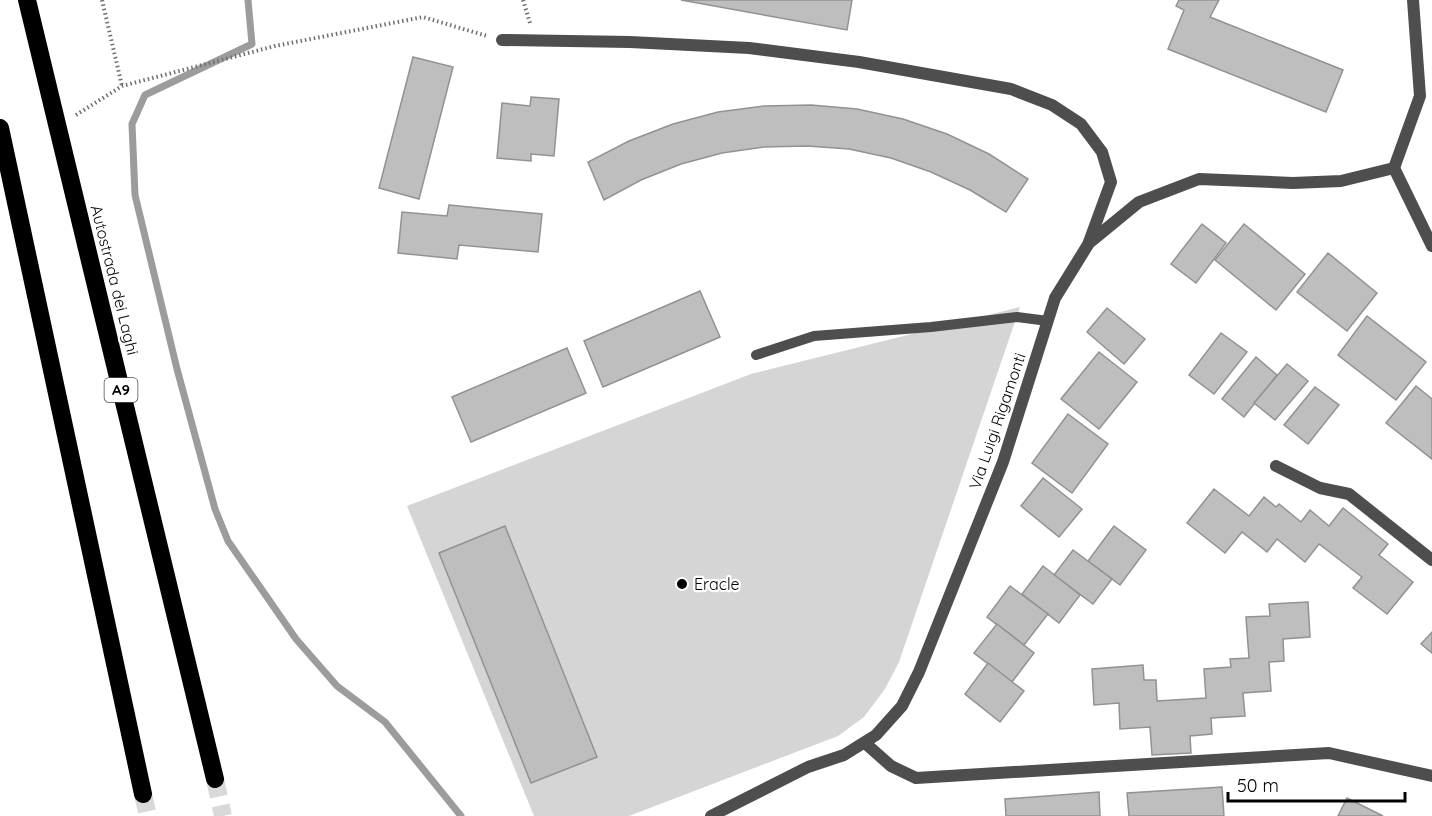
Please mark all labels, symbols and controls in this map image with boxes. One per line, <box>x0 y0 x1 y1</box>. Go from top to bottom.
street label: Autostrada dei Laghi <box>87 203 143 357</box>
street label: Via Luigi Rigamonti <box>964 350 1030 492</box>
road number: A9 <box>104 378 138 402</box>
place label: Eracle <box>694 574 740 594</box>
marker: Eracle <box>675 577 689 591</box>
scale bar <box>1228 765 1405 803</box>
text: 50 m <box>1237 774 1279 797</box>

